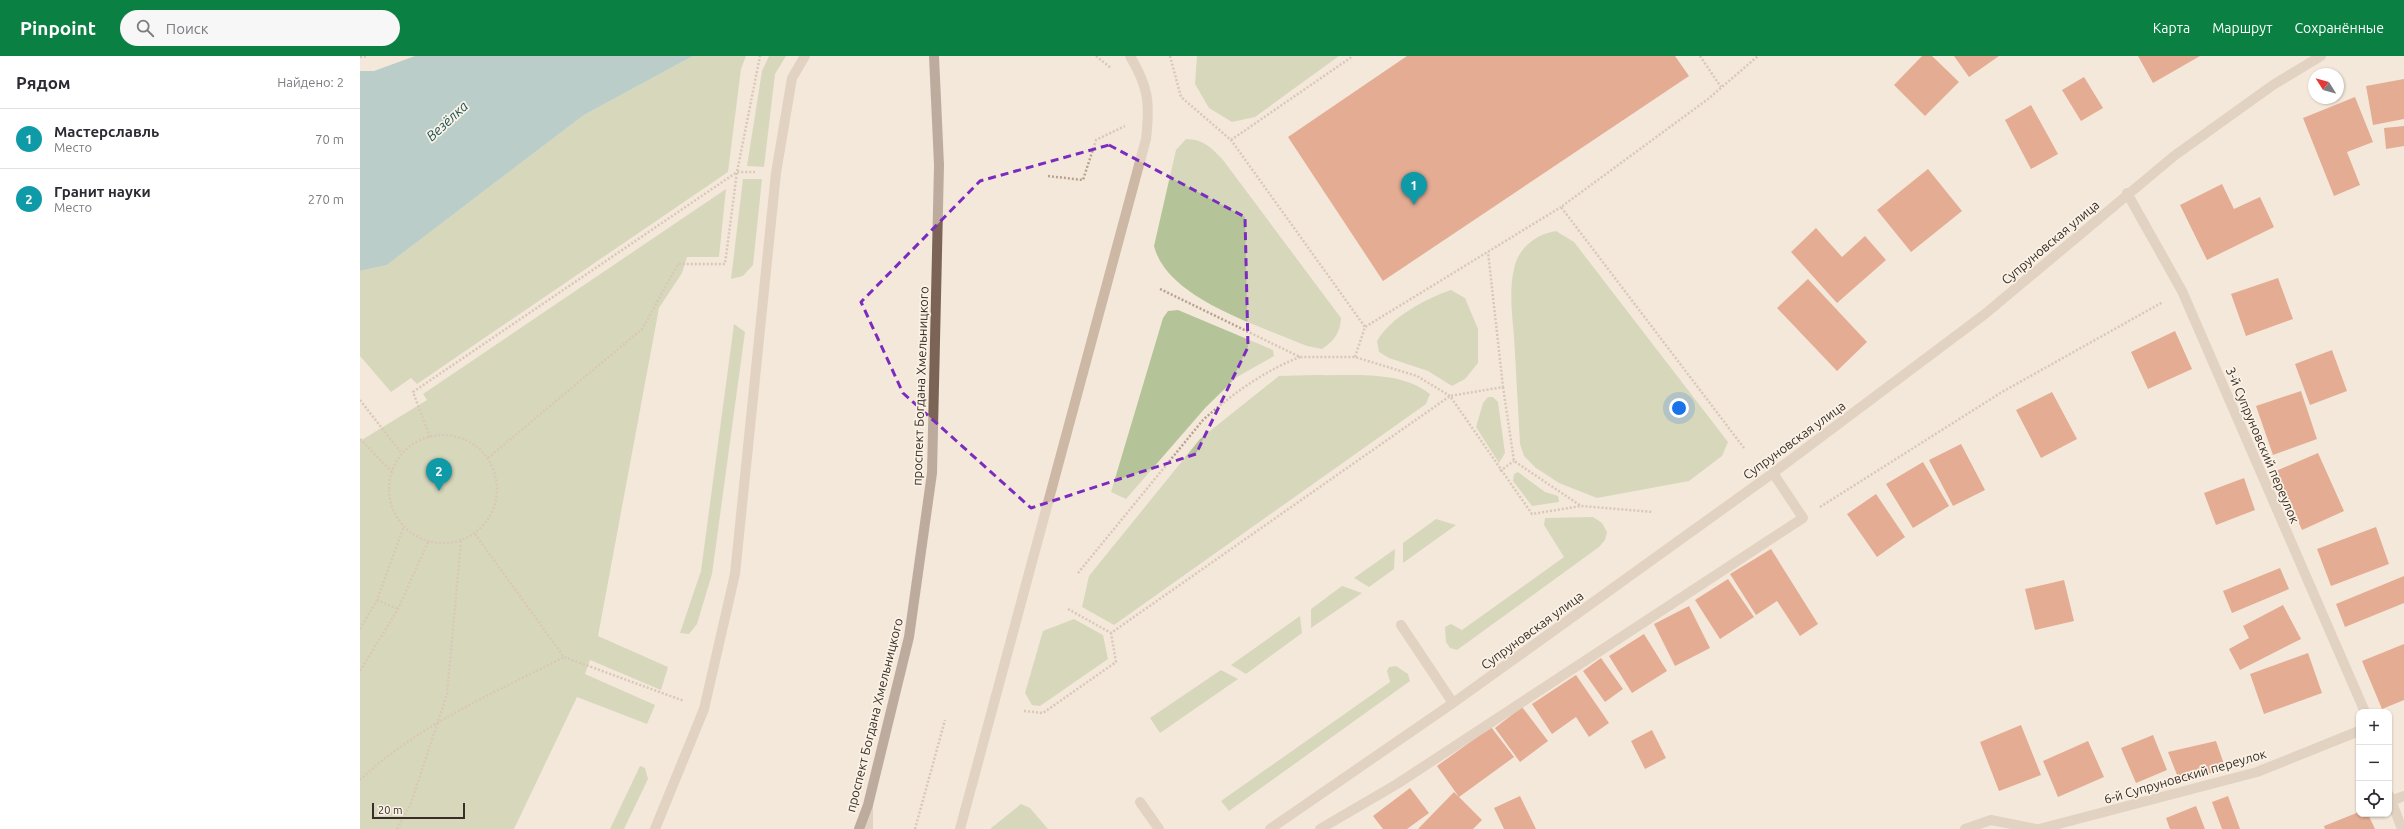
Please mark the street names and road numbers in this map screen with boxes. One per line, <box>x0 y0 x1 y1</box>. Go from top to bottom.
street label: Супруновская улица <box>1998 197 2102 287</box>
street label: проспект Богдана Хмельницкого <box>910 286 930 486</box>
street label: 3-й Супруновский переулок <box>2224 365 2302 525</box>
street label: Супруновская улица <box>1740 398 1848 482</box>
street label: Супруновская улица <box>1478 588 1586 672</box>
street label: проспект Богдана Хмельницкого <box>843 617 905 813</box>
street label: 6-й Супруновский переулок <box>2102 746 2268 806</box>

